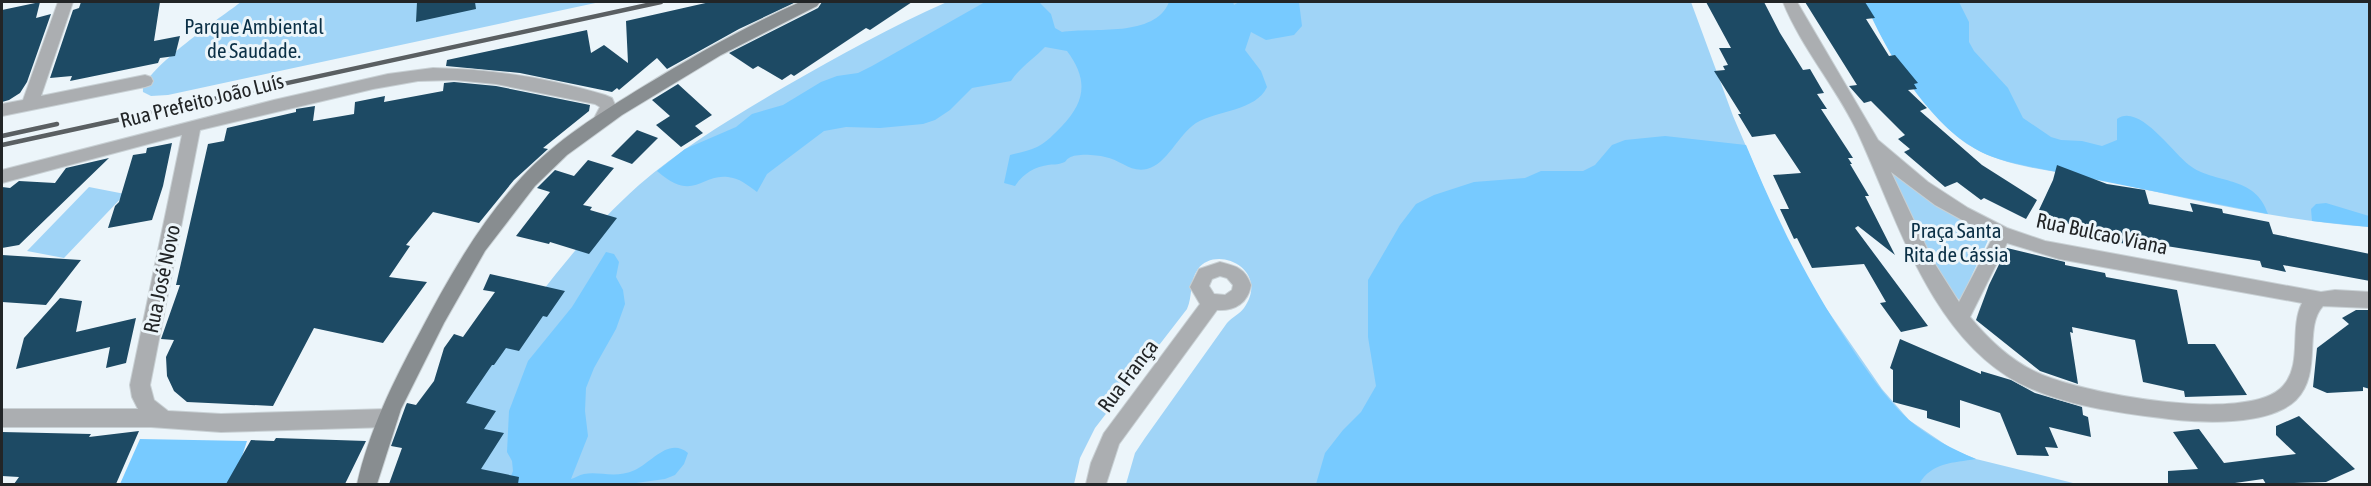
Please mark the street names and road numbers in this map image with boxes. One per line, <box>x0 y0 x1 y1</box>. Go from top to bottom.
street label: Rua Prefeito João Luís <box>118 68 286 132</box>
street label: Rua Bulcao Viana <box>2034 207 2170 259</box>
street label: Rua José Novo <box>138 222 184 335</box>
street label: Rua França <box>1092 334 1162 416</box>

